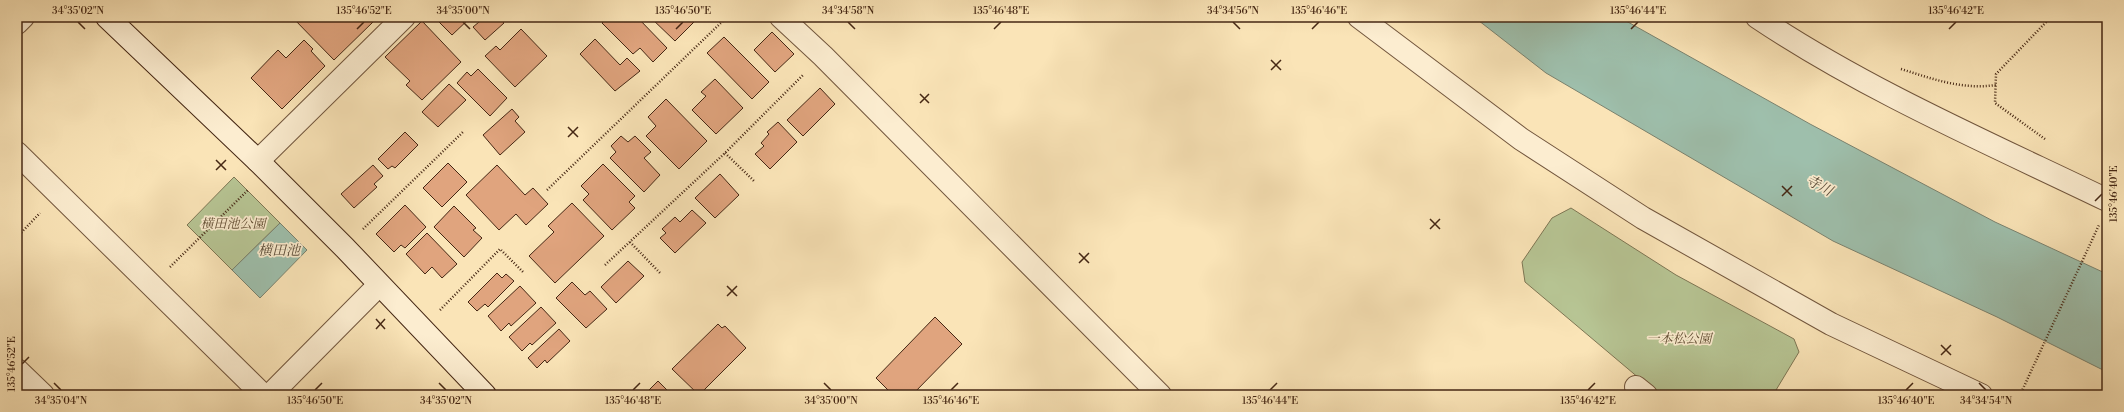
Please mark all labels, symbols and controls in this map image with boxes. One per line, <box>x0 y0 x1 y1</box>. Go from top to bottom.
text: 34°35'02"N <box>52 5 105 17</box>
text: 135°46'52"E <box>336 5 392 17</box>
text: 34°35'00"N <box>436 5 490 17</box>
text: 135°46'50"E <box>655 5 711 17</box>
text: 34°34'58"N <box>822 5 875 17</box>
text: 135°46'48"E <box>973 5 1029 17</box>
text: 34°34'56"N <box>1207 5 1260 17</box>
text: 135°46'46"E <box>1291 5 1347 17</box>
text: 135°46'44"E <box>1610 5 1666 17</box>
text: 135°46'42"E <box>1928 5 1984 17</box>
text: 135°46'40"E <box>2108 166 2120 222</box>
water label: 寺川 <box>1802 171 1837 201</box>
park label: 横田池公園 <box>200 216 267 232</box>
water label: 横田池 <box>258 242 302 260</box>
park label: 一本松公園 <box>1646 331 1713 347</box>
text: 135°46'52"E <box>6 336 18 392</box>
text: 34°35'04"N <box>35 395 88 407</box>
text: 135°46'50"E <box>287 395 343 407</box>
text: 34°35'02"N <box>420 395 473 407</box>
text: 135°46'48"E <box>605 395 661 407</box>
text: 34°35'00"N <box>804 395 858 407</box>
text: 135°46'46"E <box>923 395 979 407</box>
text: 135°46'44"E <box>1242 395 1298 407</box>
text: 135°46'42"E <box>1560 395 1616 407</box>
text: 135°46'40"E <box>1878 395 1934 407</box>
text: 34°34'54"N <box>1960 395 2013 407</box>

